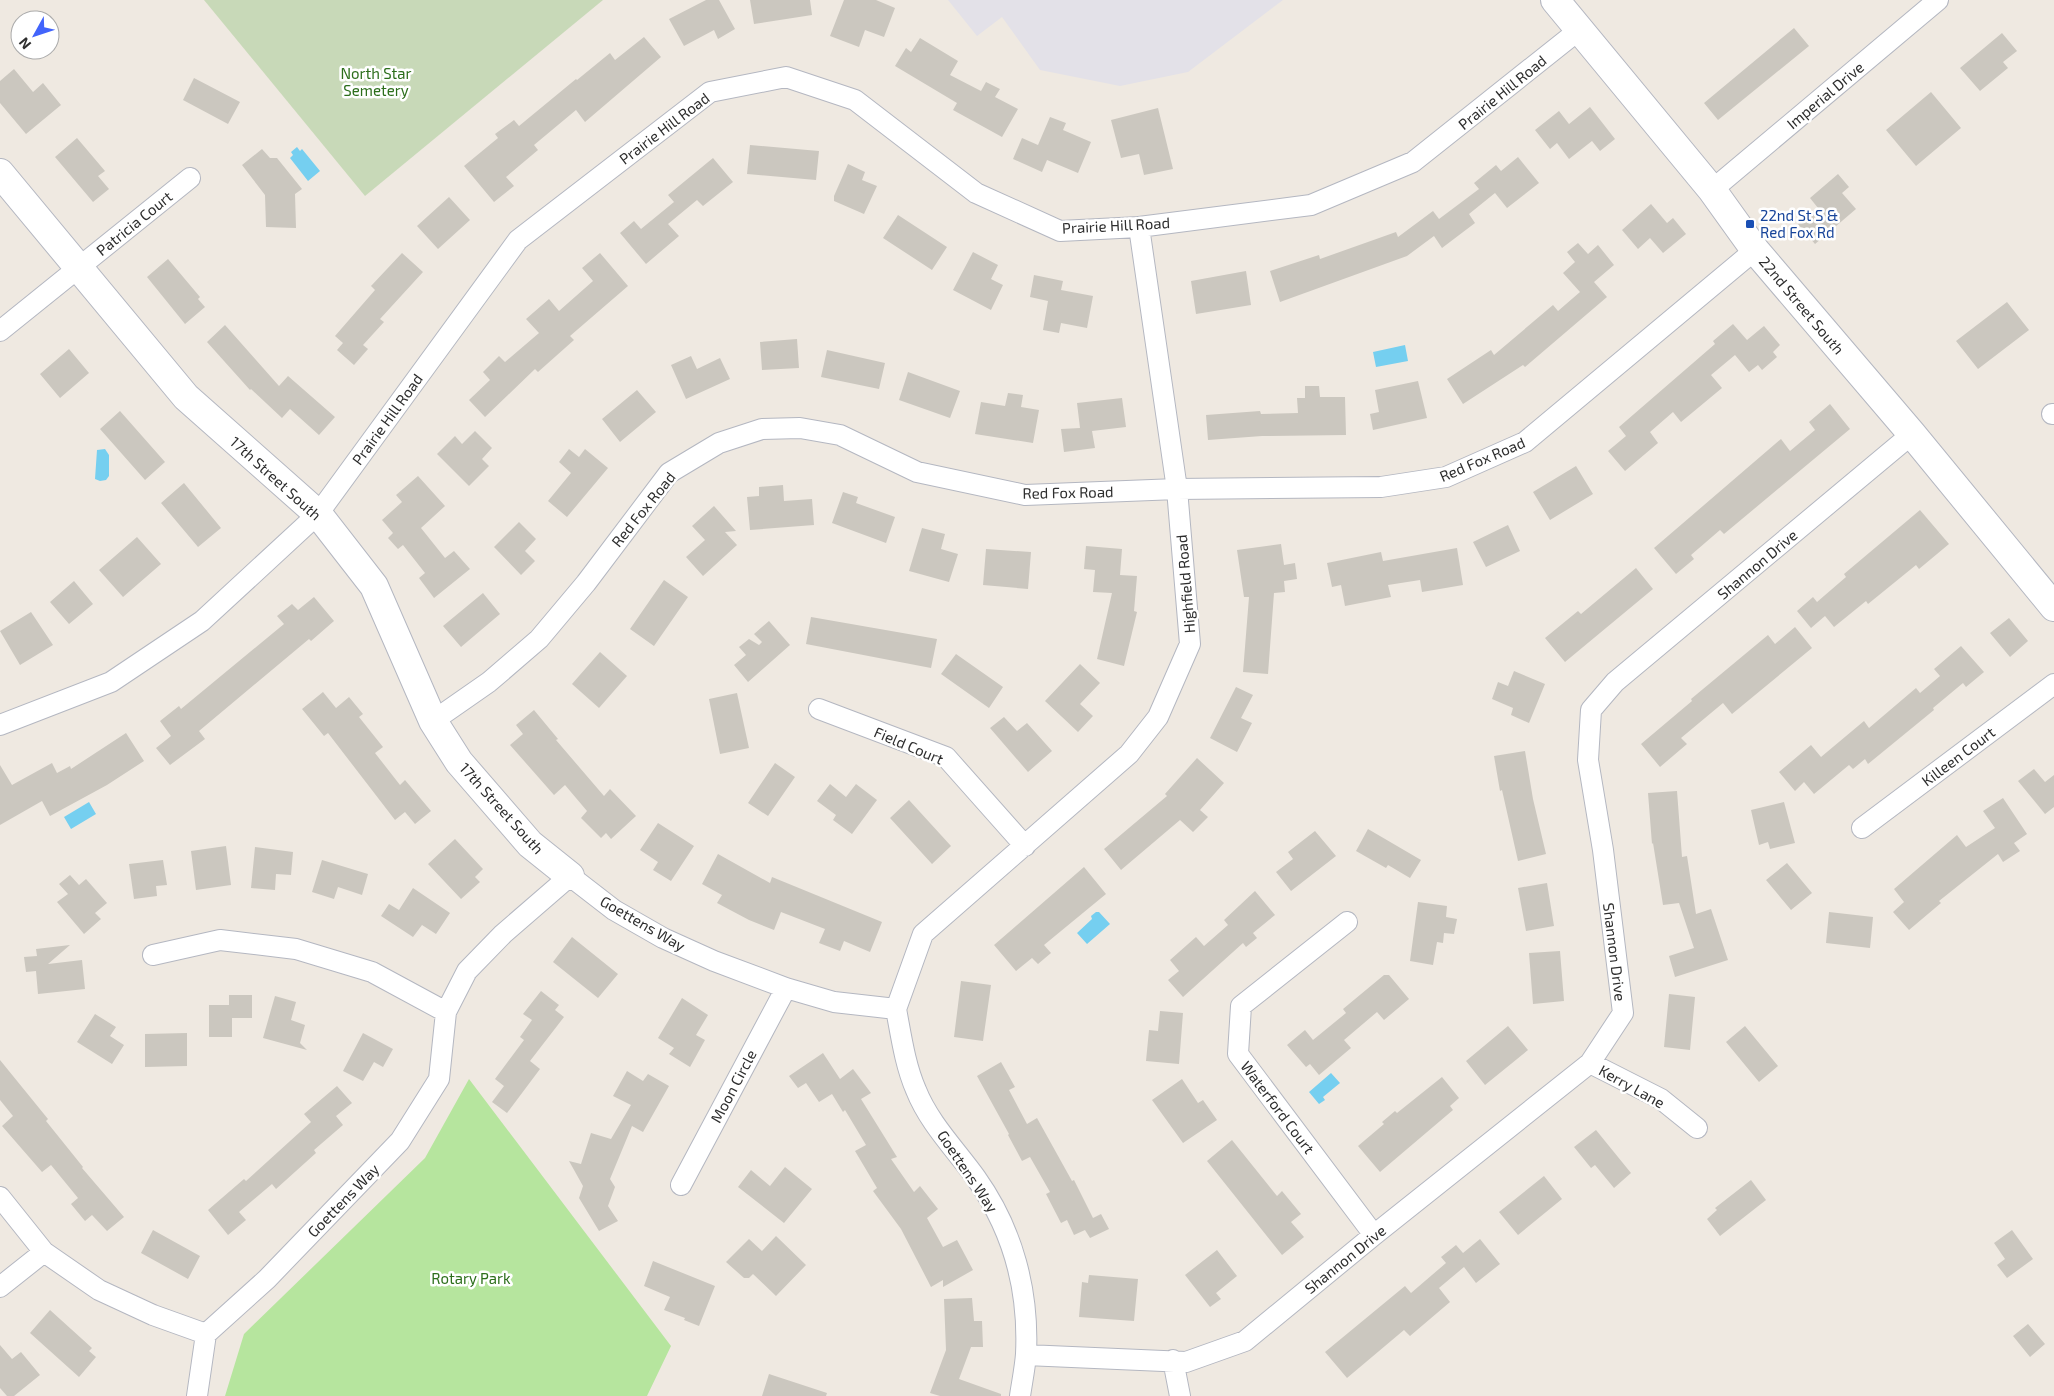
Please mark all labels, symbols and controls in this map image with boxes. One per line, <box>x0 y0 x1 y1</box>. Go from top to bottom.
north arrow <box>10 10 60 60</box>
text: N <box>15 34 34 53</box>
street label: Prairie Hill Road <box>1454 51 1550 133</box>
street label: Imperial Drive <box>1783 58 1867 132</box>
park label: North Star Semetery <box>340 64 412 99</box>
street label: Prairie Hill Road <box>615 88 713 168</box>
street label: Patricia Court <box>92 187 176 259</box>
place label: 22nd St S & Red Fox Rd <box>1760 206 1838 241</box>
street label: Prairie Hill Road <box>1062 213 1170 237</box>
marker: 22nd St S & Red Fox Rd <box>1744 218 1756 230</box>
street label: 22nd Street South <box>1756 252 1848 358</box>
street label: Prairie Hill Road <box>348 370 426 468</box>
street label: 17th Street South <box>227 432 325 524</box>
street label: Red Fox Road <box>1437 433 1527 485</box>
street label: Red Fox Road <box>607 468 679 550</box>
street label: Red Fox Road <box>1022 482 1114 502</box>
street label: Shannon Drive <box>1713 525 1801 603</box>
street label: Highfield Road <box>1172 534 1198 634</box>
street label: Field Court <box>872 722 947 768</box>
street label: Killeen Court <box>1918 722 1998 789</box>
street label: 17th Street South <box>456 759 548 857</box>
street label: Goettens Way <box>597 891 689 955</box>
street label: Shannon Drive <box>1600 902 1630 1002</box>
street label: Moon Circle <box>706 1046 760 1126</box>
street label: Waterford Court <box>1237 1057 1319 1157</box>
street label: Kerry Lane <box>1596 1061 1668 1111</box>
street label: Goettens Way <box>934 1127 1002 1216</box>
street label: Goettens Way <box>303 1159 383 1240</box>
street label: Shannon Drive <box>1301 1221 1389 1297</box>
park label: Rotary Park <box>431 1269 511 1287</box>

